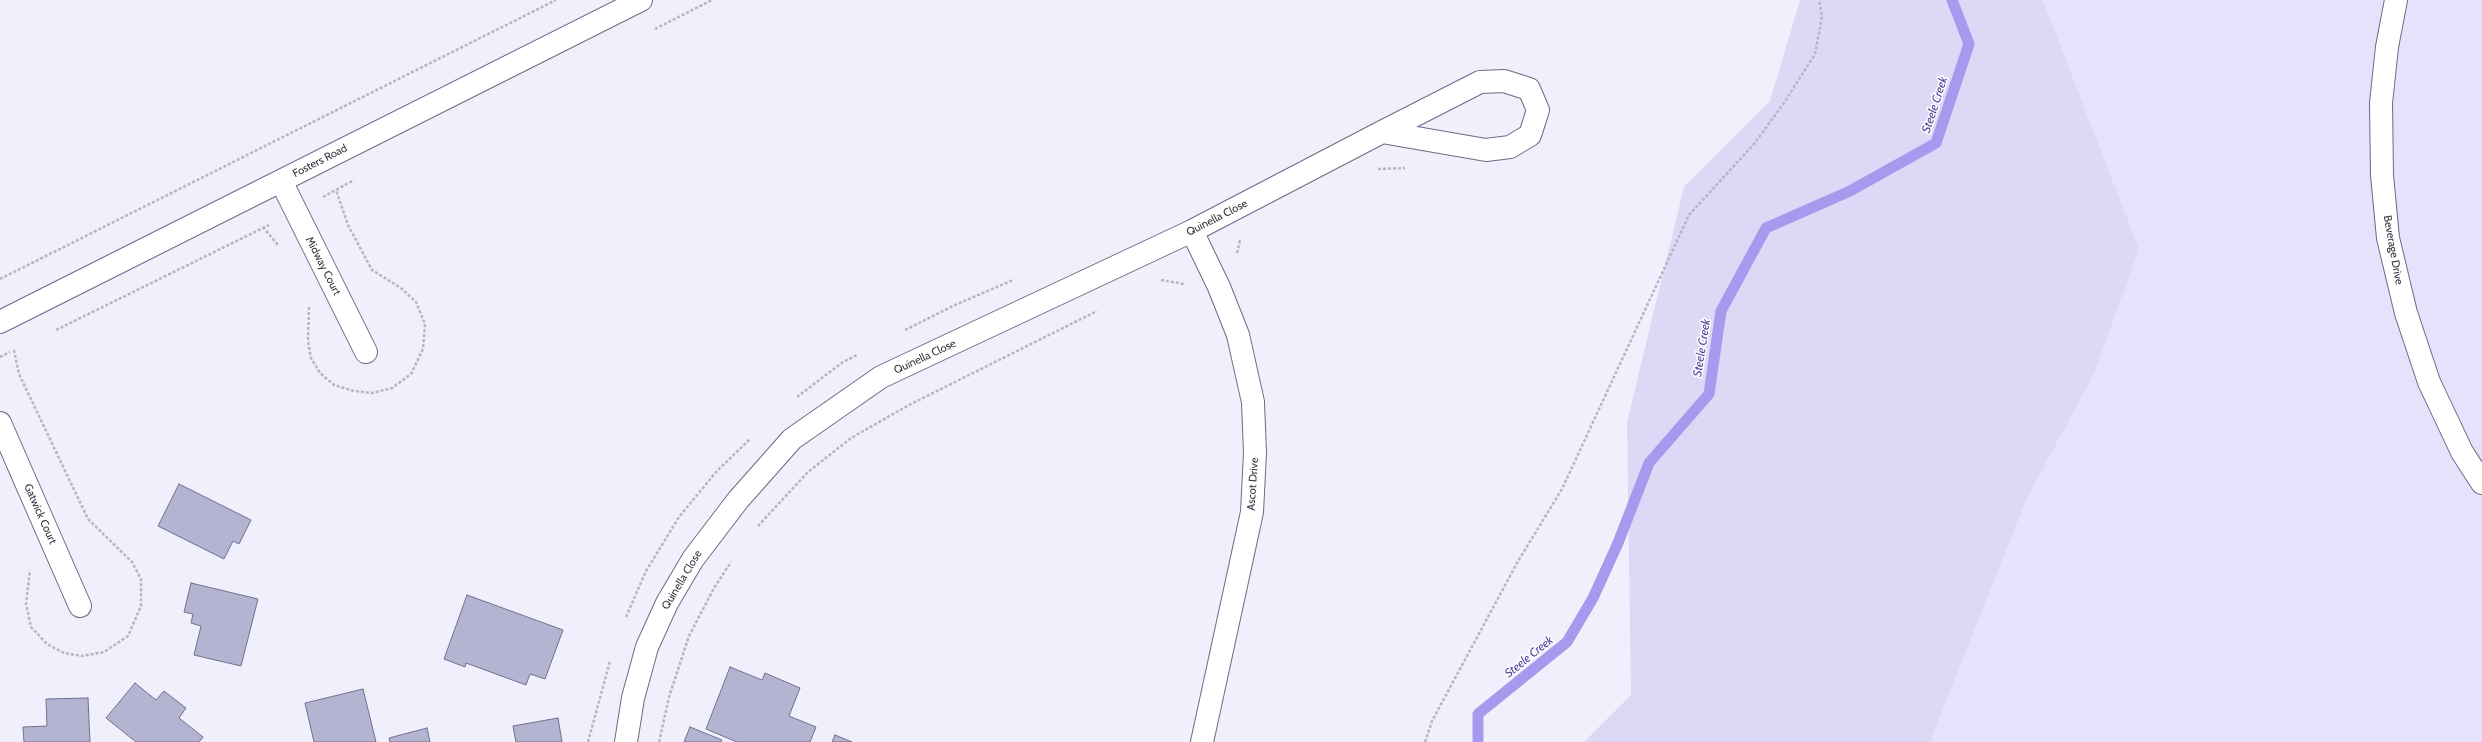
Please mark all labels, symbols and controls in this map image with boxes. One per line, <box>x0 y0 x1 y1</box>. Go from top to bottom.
water label: Steele Creek <box>1919 75 1951 135</box>
street label: Fosters Road <box>290 142 350 180</box>
street label: Quinella Close <box>1184 197 1250 239</box>
street label: Beverage Drive <box>2380 214 2406 286</box>
street label: Midway Court <box>303 235 343 297</box>
water label: Steele Creek <box>1690 318 1714 378</box>
street label: Quinella Close <box>892 337 958 377</box>
street label: Ascot Drive <box>1245 457 1261 511</box>
street label: Gatwick Court <box>21 482 59 546</box>
street label: Quinella Close <box>659 548 705 612</box>
water label: Steele Creek <box>1502 633 1556 681</box>

